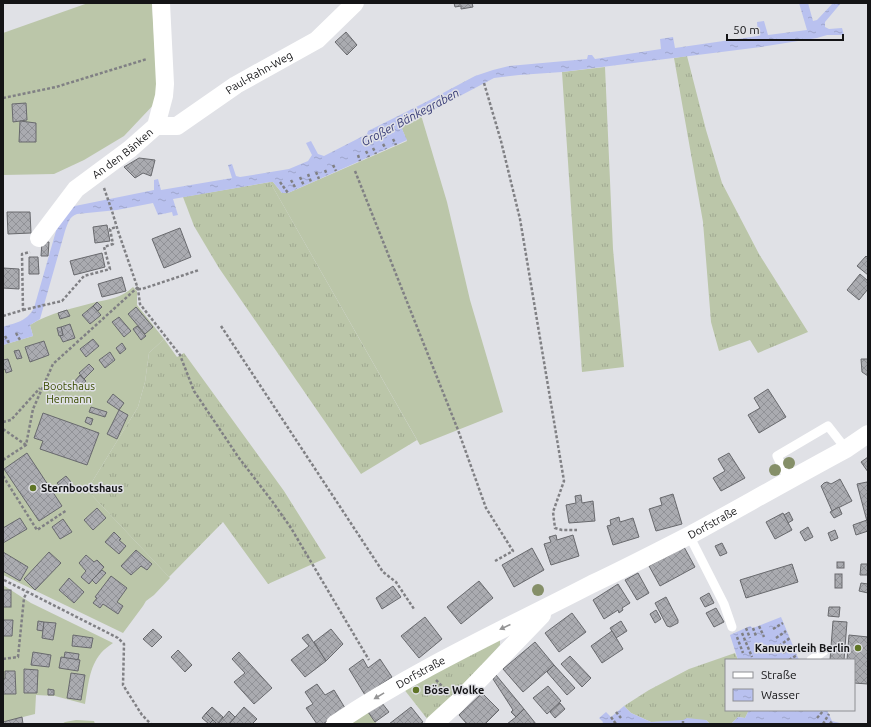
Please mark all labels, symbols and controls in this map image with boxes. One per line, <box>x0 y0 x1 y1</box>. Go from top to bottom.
scale bar <box>727 16 843 42</box>
text: 50 m <box>733 23 760 36</box>
street label: Paul-Rahn-Weg <box>223 49 295 96</box>
water label: Großer Bänkegraben <box>359 86 461 148</box>
street label: An den Bänken <box>90 126 155 181</box>
park label: Bootshaus Hermann <box>43 380 95 405</box>
place label: Sternbootshaus <box>41 482 123 494</box>
marker: Sternbootshaus <box>28 483 38 493</box>
street label: Dorfstraße <box>686 504 739 541</box>
one-way arrow <box>499 624 511 630</box>
place label: Kanuverleih Berlin <box>755 642 850 654</box>
marker: Kanuverleih Berlin <box>853 643 863 653</box>
street label: Dorfstraße <box>394 654 447 691</box>
legend <box>725 659 855 711</box>
text: Straße <box>761 668 797 681</box>
place label: Böse Wolke <box>424 684 484 696</box>
marker: Böse Wolke <box>411 685 421 695</box>
text: Wasser <box>761 688 800 701</box>
one-way arrow <box>374 692 384 700</box>

